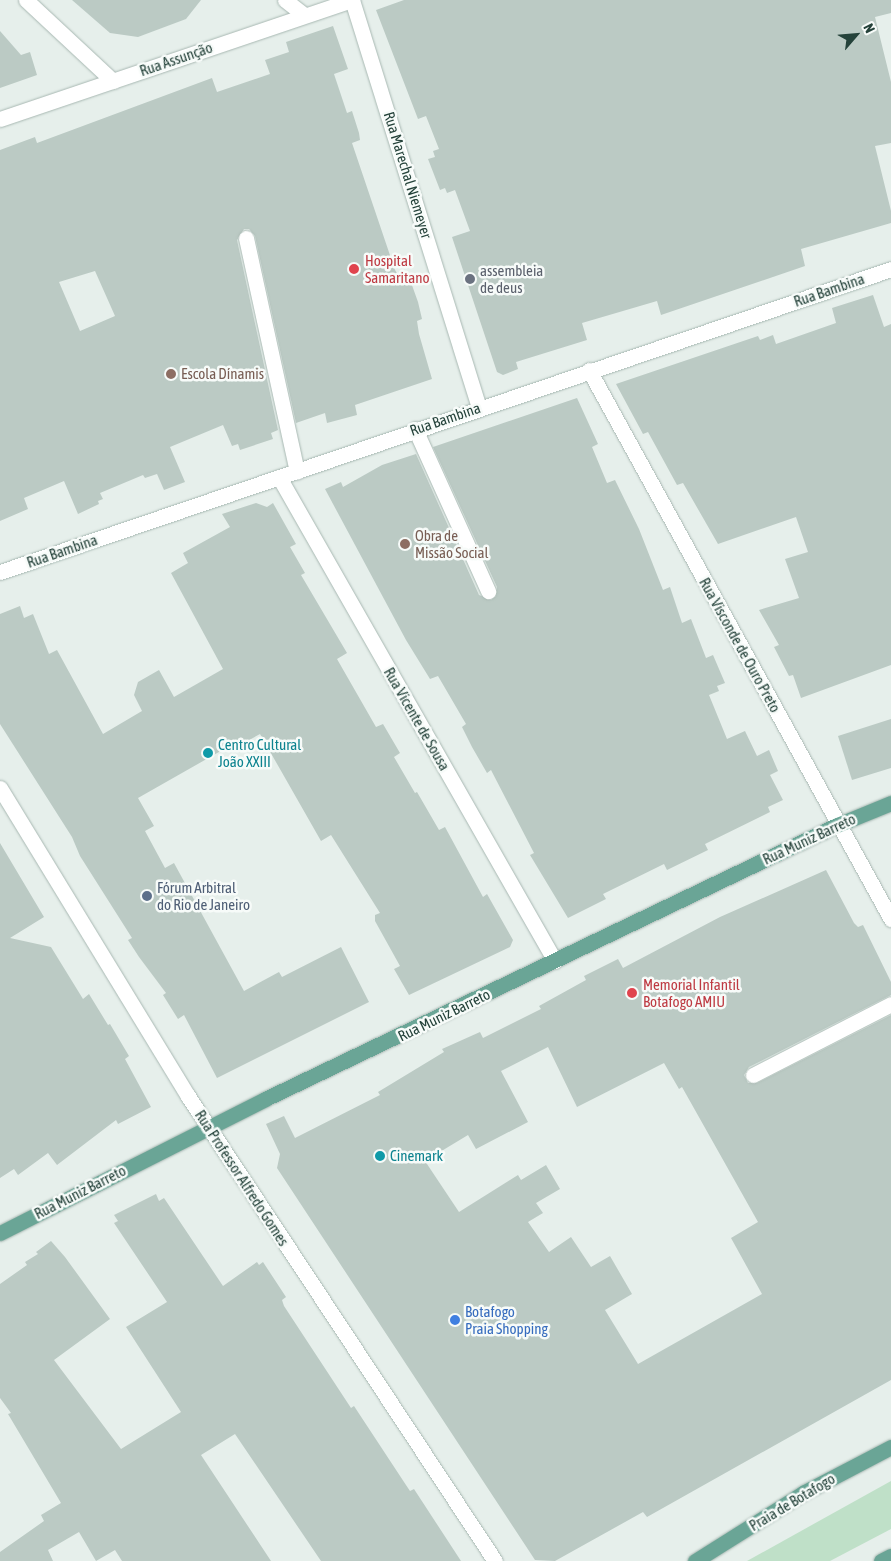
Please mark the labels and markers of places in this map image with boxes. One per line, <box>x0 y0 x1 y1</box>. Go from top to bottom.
place label: Hospital Samaritano <box>365 251 430 286</box>
place label: assembleia de deus <box>480 261 543 296</box>
marker: Hospital Samaritano <box>347 262 361 276</box>
marker: assembleia de deus <box>464 273 476 285</box>
place label: Escola Dínamis <box>181 365 264 383</box>
marker: Escola Dínamis <box>165 368 177 380</box>
place label: Obra de Missão Social <box>415 526 488 561</box>
marker: Obra de Missão Social <box>399 538 411 550</box>
place label: Centro Cultural João XXIII <box>218 735 301 770</box>
marker: Centro Cultural João XXIII <box>202 747 214 759</box>
place label: Fórum Arbitral do Rio de Janeiro <box>157 878 250 913</box>
marker: Fórum Arbitral do Rio de Janeiro <box>141 890 153 902</box>
place label: Memorial Infantil Botafogo AMIU <box>643 975 740 1010</box>
marker: Memorial Infantil Botafogo AMIU <box>625 986 639 1000</box>
place label: Cinemark <box>390 1147 443 1165</box>
marker: Cinemark <box>374 1150 386 1162</box>
place label: Botafogo Praia Shopping <box>465 1302 548 1337</box>
marker: Botafogo Praia Shopping <box>449 1314 461 1326</box>

